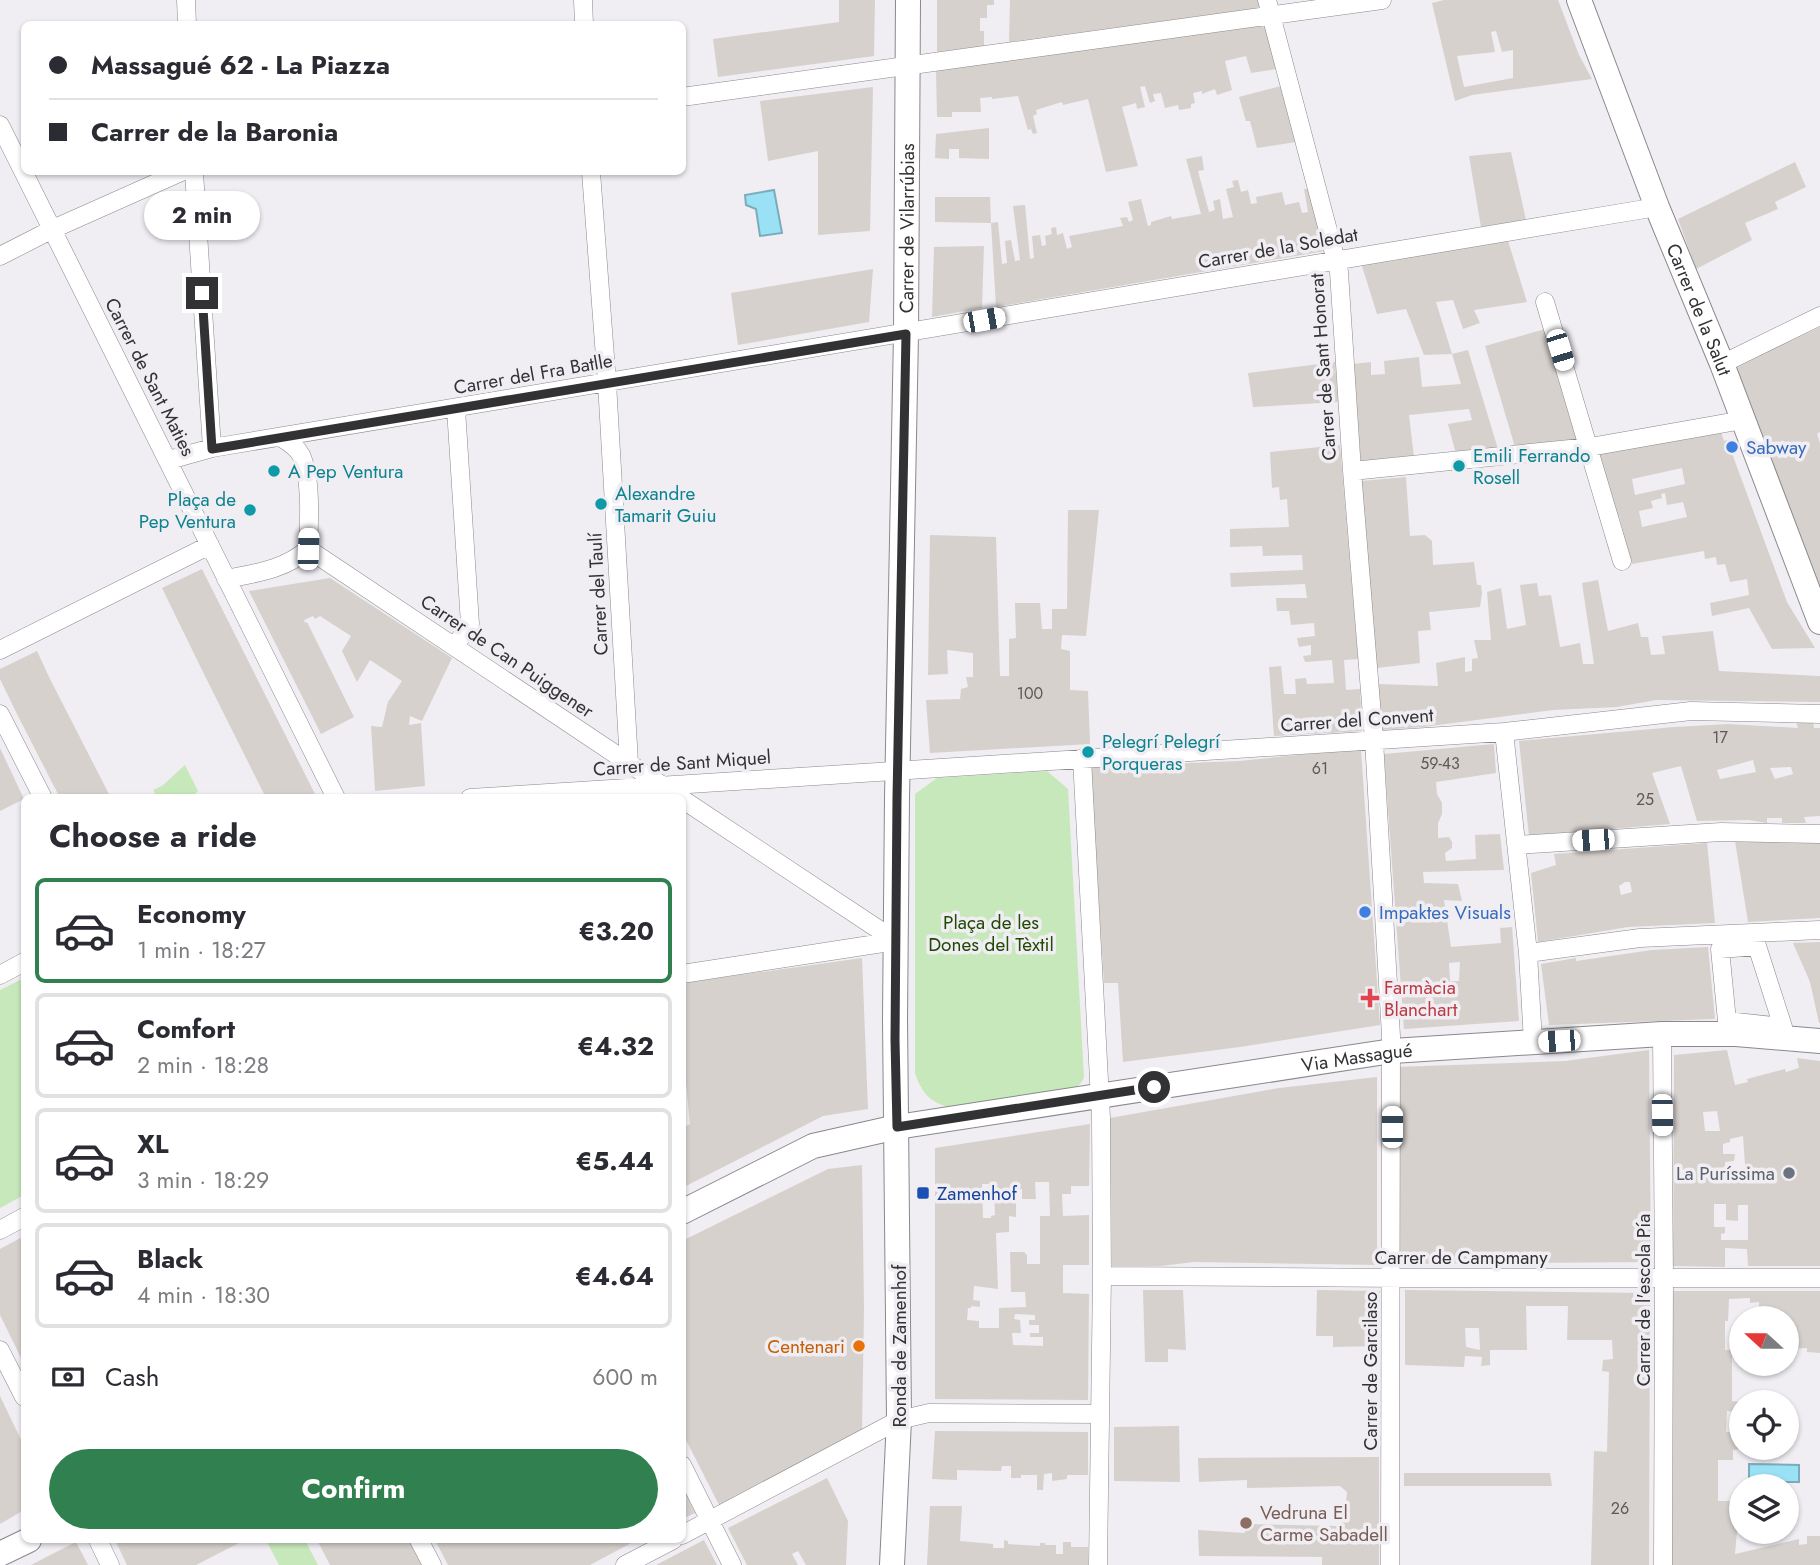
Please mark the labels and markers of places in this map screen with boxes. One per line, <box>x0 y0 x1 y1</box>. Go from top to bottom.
place label: Sabway <box>1746 434 1807 461</box>
marker: Sabway <box>1724 439 1740 455</box>
place label: Emili Ferrando Rosell <box>1473 442 1590 491</box>
place label: A Pep Ventura <box>288 458 403 485</box>
marker: Emili Ferrando Rosell <box>1451 458 1467 474</box>
marker: A Pep Ventura <box>266 463 282 479</box>
place label: Alexandre Tamarit Guiu <box>615 480 716 529</box>
place label: Plaça de Pep Ventura <box>139 486 236 535</box>
marker: Alexandre Tamarit Guiu <box>593 496 609 512</box>
marker: Plaça de Pep Ventura <box>242 502 258 518</box>
place label: Pelegrí Pelegrí Porqueras <box>1102 728 1221 777</box>
marker: Pelegrí Pelegrí Porqueras <box>1080 744 1096 760</box>
place label: Impaktes Visuals <box>1379 899 1511 926</box>
marker: Impaktes Visuals <box>1357 904 1373 920</box>
place label: Farmàcia Blanchart <box>1384 974 1458 1023</box>
marker: Farmàcia Blanchart <box>1362 990 1378 1006</box>
place label: La Puríssima <box>1676 1160 1775 1187</box>
marker: La Puríssima <box>1781 1165 1797 1181</box>
place label: Zamenhof <box>937 1180 1017 1207</box>
marker: Zamenhof <box>915 1185 931 1201</box>
place label: Centenari <box>767 1333 845 1360</box>
marker: Centenari <box>851 1338 867 1354</box>
place label: Vedruna El Carme Sabadell <box>1260 1499 1388 1548</box>
marker: Vedruna El Carme Sabadell <box>1238 1515 1254 1531</box>

